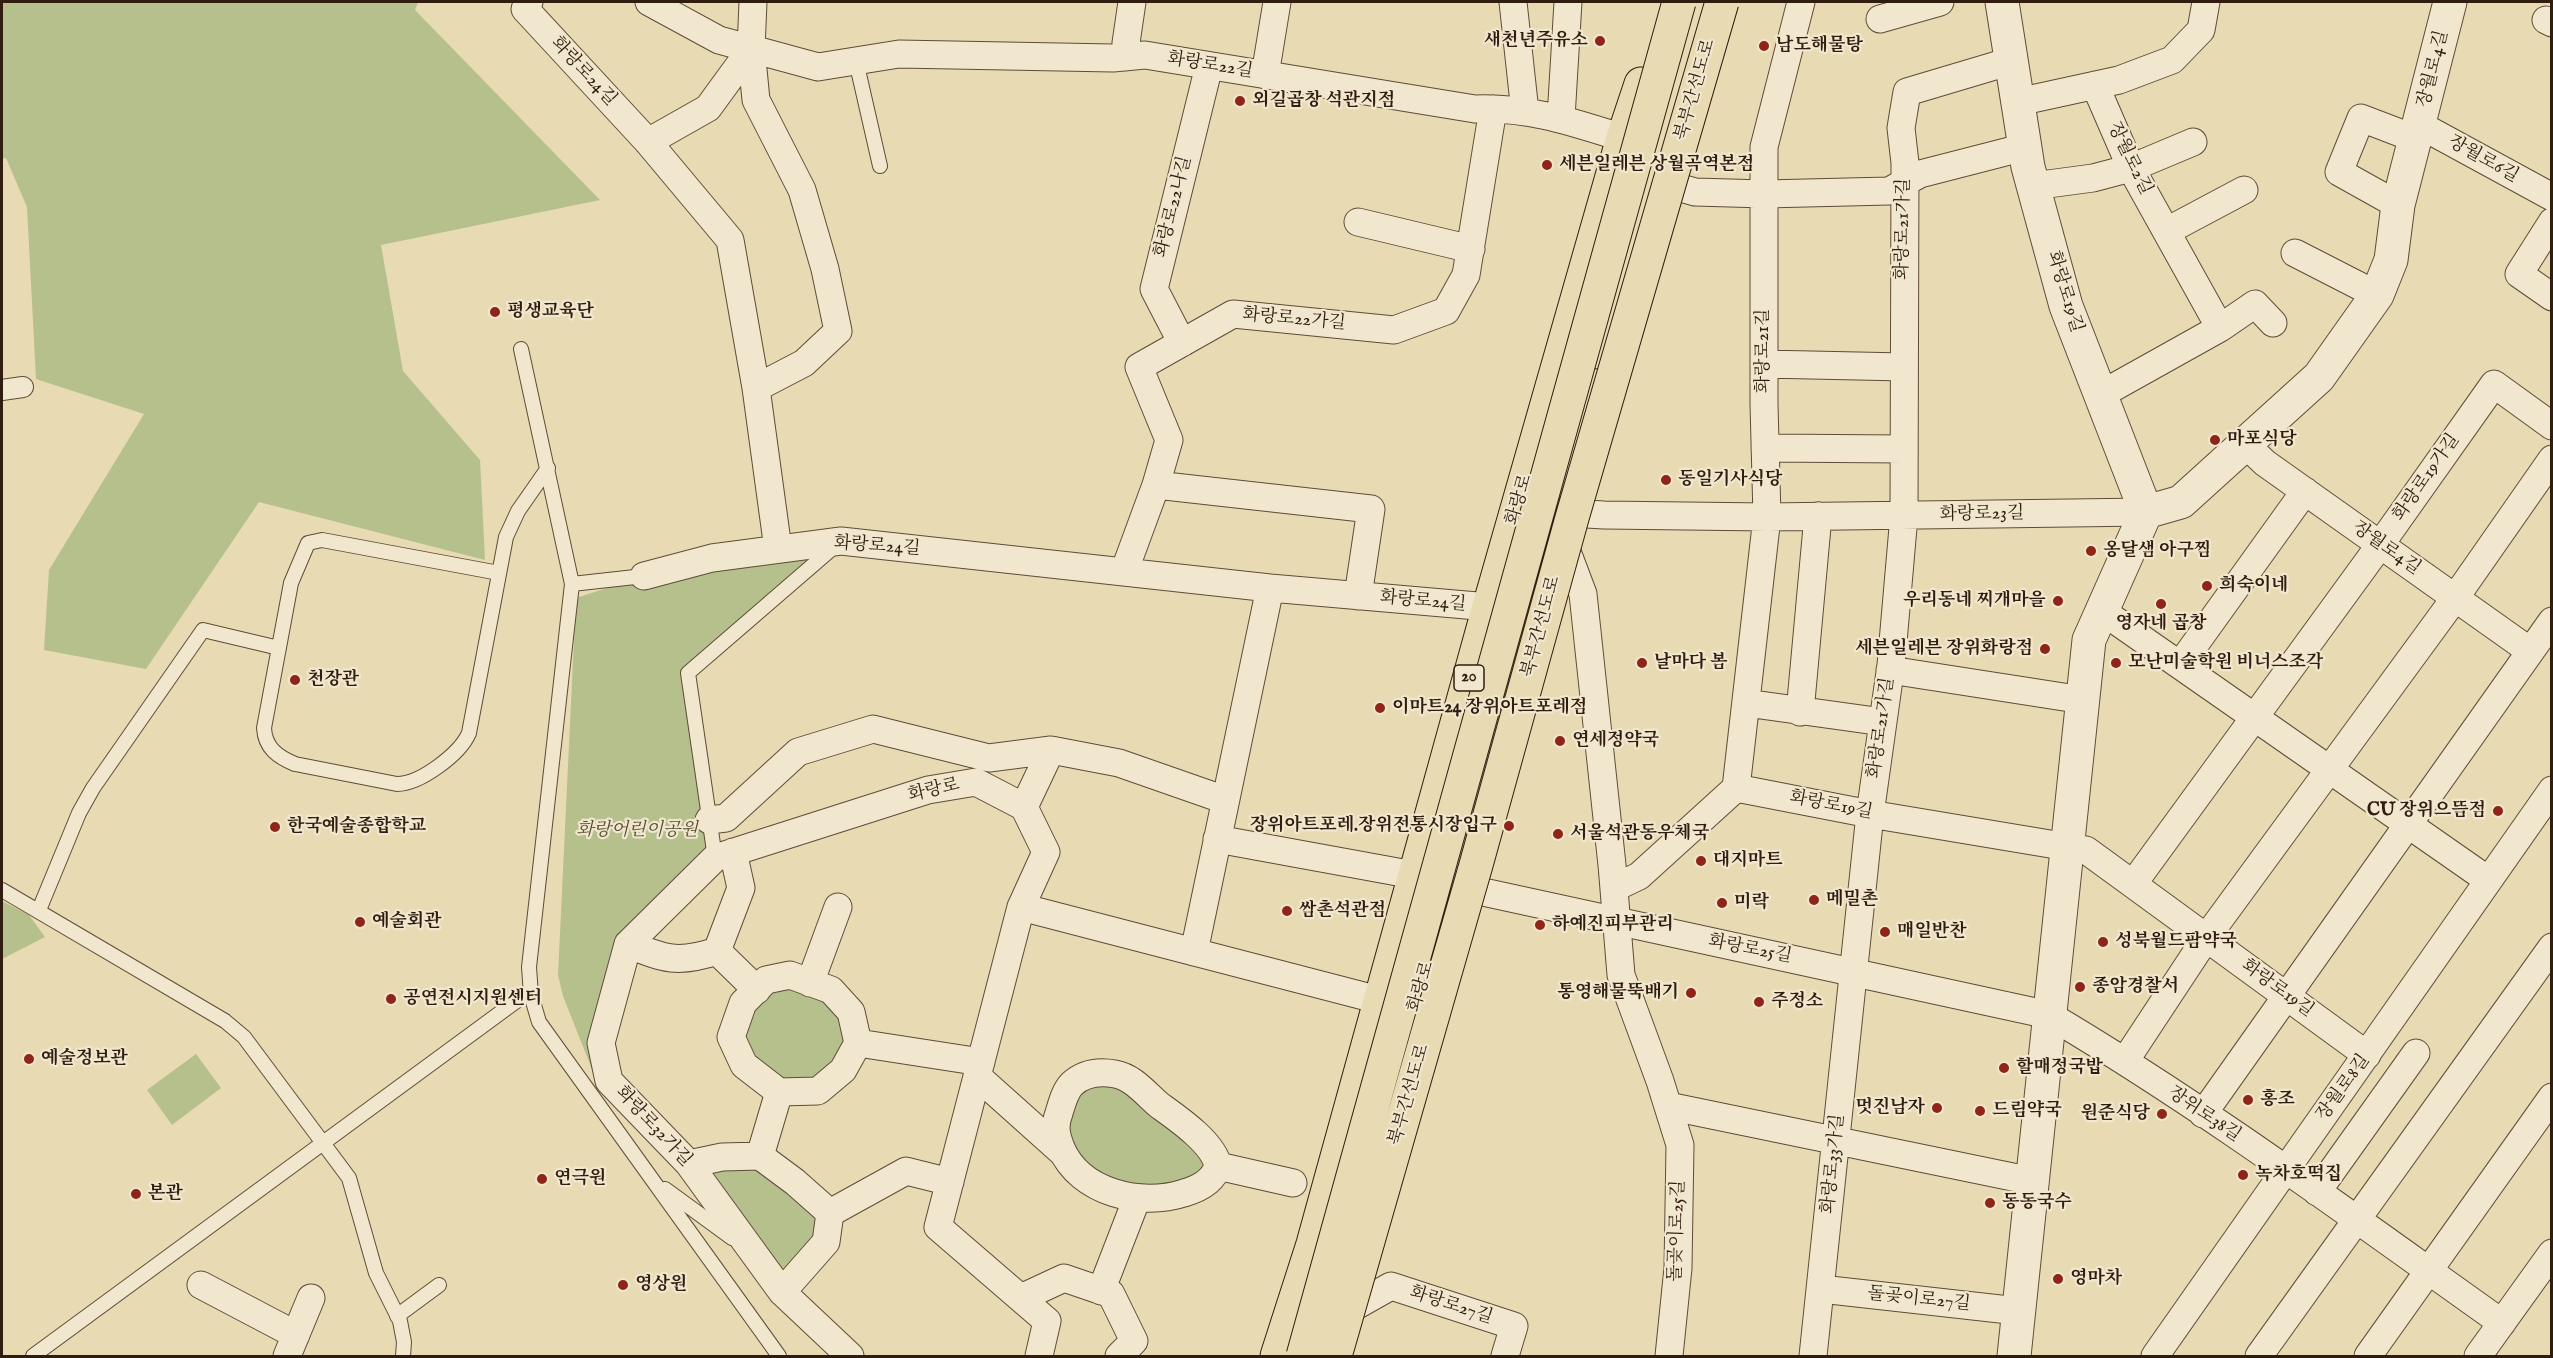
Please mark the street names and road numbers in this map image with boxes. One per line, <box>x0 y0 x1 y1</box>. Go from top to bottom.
street label: 장월로4길 <box>2414 28 2454 110</box>
street label: 화랑로24길 <box>545 33 621 111</box>
street label: 북부간선도로 <box>1671 37 1721 143</box>
street label: 화랑로22길 <box>1166 49 1254 83</box>
street label: 장월로2길 <box>2102 119 2156 199</box>
street label: 장월로6길 <box>2444 132 2522 188</box>
street label: 화랑로22나길 <box>1151 154 1197 260</box>
street label: 화랑로21가길 <box>1892 178 1916 280</box>
street label: 화랑로19길 <box>2041 249 2087 335</box>
street label: 화랑로22가길 <box>1241 305 1347 335</box>
street label: 화랑로21길 <box>1753 309 1775 393</box>
street label: 화랑로19가길 <box>2389 430 2465 526</box>
street label: 화랑로 <box>1502 472 1538 528</box>
street label: 화랑로23길 <box>1939 503 2025 527</box>
street label: 장월로4길 <box>2348 518 2424 580</box>
street label: 화랑로24길 <box>833 533 921 561</box>
street label: 북부간선도로 <box>1518 574 1566 680</box>
street label: 화랑로24길 <box>1379 587 1467 617</box>
road number: 20 <box>1454 665 1484 691</box>
street label: 화랑로21가길 <box>1864 676 1900 780</box>
street label: 화랑로 <box>906 775 962 807</box>
street label: 화랑로19길 <box>1788 787 1874 825</box>
street label: 화랑로25길 <box>1706 931 1794 969</box>
street label: 화랑로19길 <box>2237 956 2317 1022</box>
street label: 화랑로 <box>1404 959 1440 1015</box>
street label: 북부간선도로 <box>1385 1042 1435 1148</box>
street label: 장월로8길 <box>2313 1051 2375 1125</box>
street label: 화랑로32가길 <box>610 1082 696 1172</box>
street label: 장위로38길 <box>2163 1083 2245 1147</box>
street label: 화랑로33가길 <box>1818 1113 1850 1215</box>
street label: 돌곶이로25길 <box>1665 1180 1691 1282</box>
street label: 화랑로27길 <box>1407 1282 1495 1330</box>
street label: 돌곶이로27길 <box>1866 1284 1972 1316</box>

